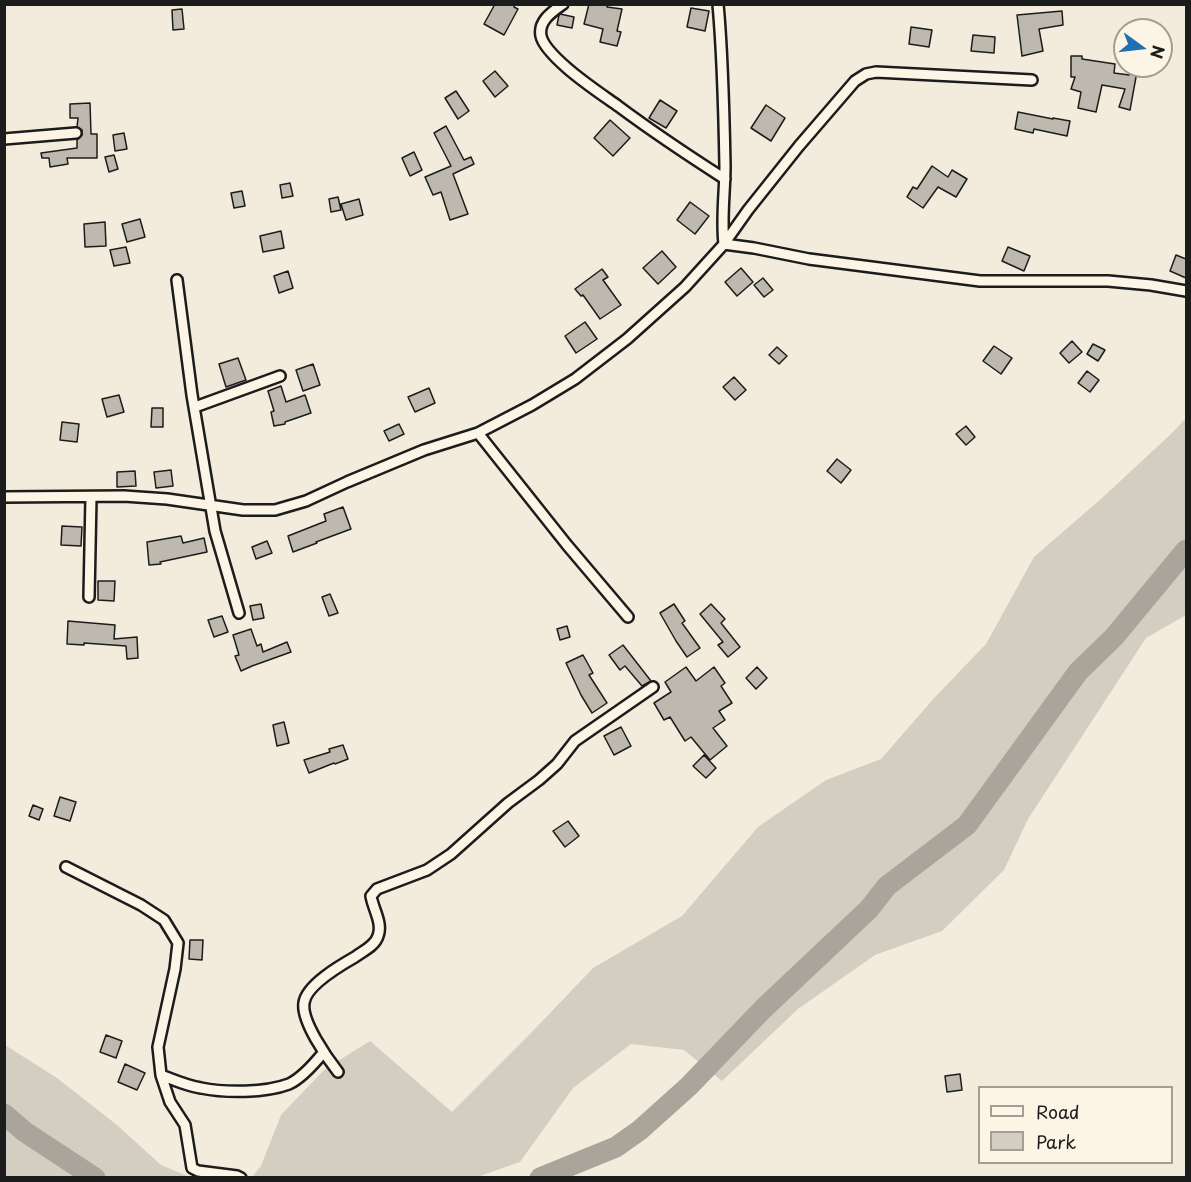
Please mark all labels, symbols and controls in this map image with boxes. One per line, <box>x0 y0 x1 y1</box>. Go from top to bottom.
north arrow <box>1113 18 1173 78</box>
text: N <box>1145 43 1172 61</box>
legend <box>978 1086 1173 1164</box>
text: Road <box>1036 1098 1080 1125</box>
text: Park <box>1036 1128 1076 1155</box>

